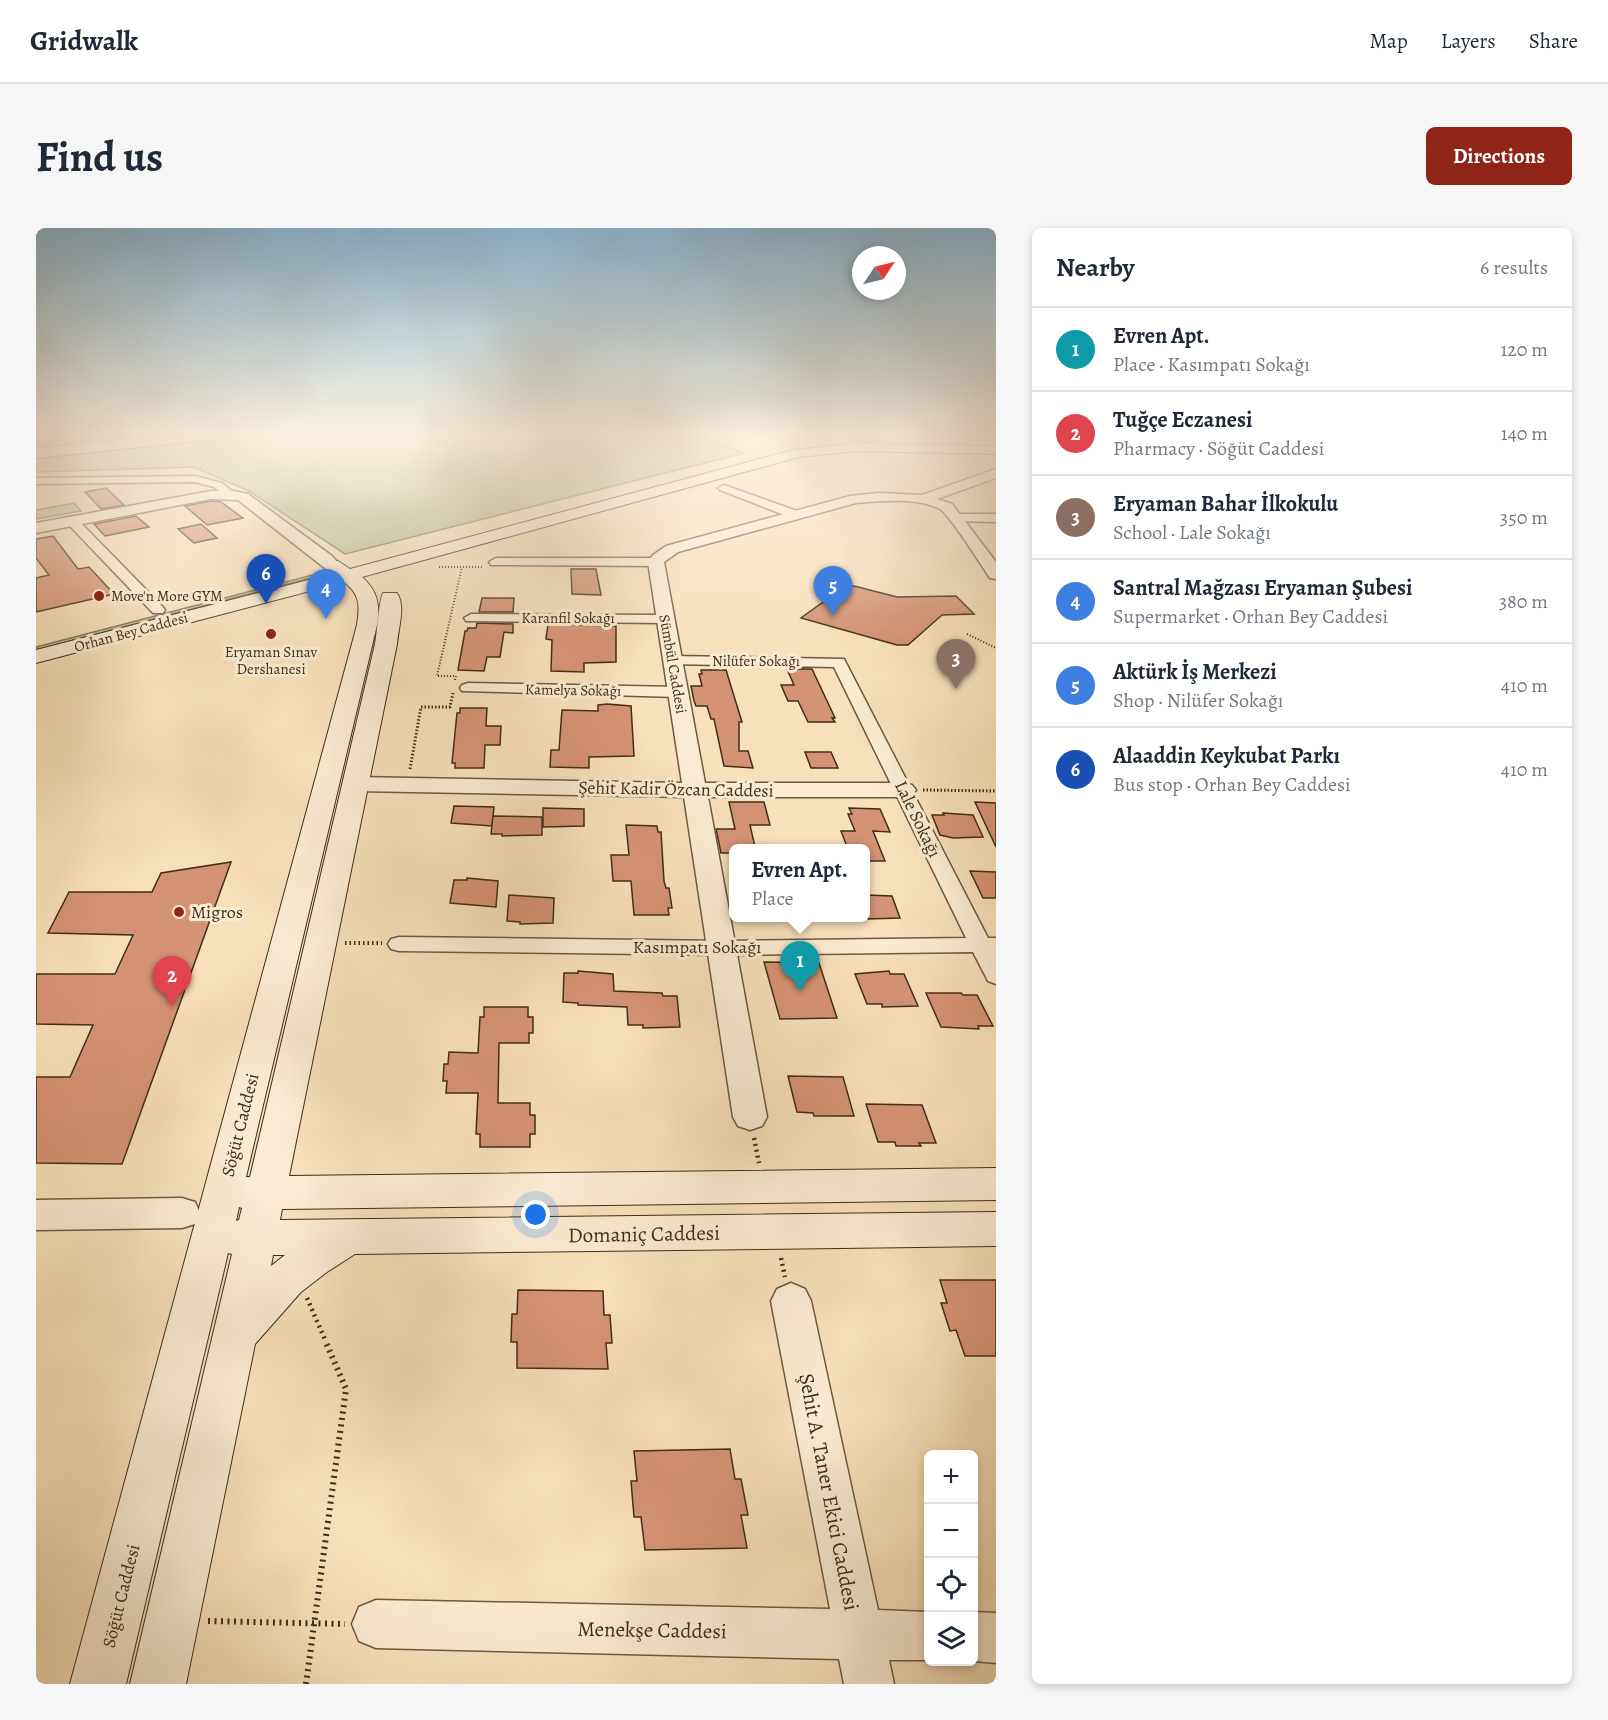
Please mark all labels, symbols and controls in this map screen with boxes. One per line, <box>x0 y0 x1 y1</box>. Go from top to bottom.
text: Gridwalk <box>30 22 138 60</box>
text: Map <box>1369 27 1408 55</box>
text: Layers <box>1441 27 1496 55</box>
text: Share <box>1529 27 1578 55</box>
button: Directions <box>1426 127 1572 185</box>
text: Find us <box>36 128 163 185</box>
north arrow <box>852 246 906 300</box>
text: Nearby <box>1056 250 1135 285</box>
text: 6 results <box>1480 254 1548 281</box>
text: Evren Apt. <box>1113 321 1210 351</box>
text: 1 <box>1072 336 1079 363</box>
text: 120 m <box>1500 336 1548 363</box>
text: Place · Kasımpatı Sokağı <box>1113 351 1310 378</box>
text: Tuğçe Eczanesi <box>1113 405 1252 435</box>
text: 2 <box>1071 420 1080 447</box>
text: 140 m <box>1501 420 1548 447</box>
text: Pharmacy · Söğüt Caddesi <box>1113 435 1324 462</box>
text: Eryaman Bahar İlkokulu <box>1113 489 1338 519</box>
text: 3 <box>1071 504 1080 531</box>
text: 350 m <box>1500 504 1548 531</box>
text: School · Lale Sokağı <box>1113 519 1271 546</box>
pin: 6 <box>246 554 286 604</box>
pin: 5 <box>814 566 852 616</box>
pin: 4 <box>306 570 346 619</box>
text: Santral Mağzası Eryaman Şubesi <box>1113 573 1412 603</box>
place label: Move'n More GYM <box>111 586 223 606</box>
text: 4 <box>1071 588 1080 615</box>
text: 380 m <box>1499 588 1548 615</box>
marker: Move'n More GYM <box>92 589 106 603</box>
text: Supermarket · Orhan Bey Caddesi <box>1113 603 1388 630</box>
street label: Orhan Bey Caddesi <box>72 607 190 657</box>
street label: Karanfil Sokağı <box>521 608 615 628</box>
street label: Sümbül Caddesi <box>654 613 692 715</box>
marker: Eryaman Sınav Dershanesi <box>264 627 278 641</box>
pin: 3 <box>936 640 976 689</box>
place label: Eryaman Sınav Dershanesi <box>225 642 317 679</box>
street label: Nilüfer Sokağı <box>712 651 800 671</box>
text: Aktürk İş Merkezi <box>1113 657 1277 687</box>
text: 5 <box>1071 672 1080 699</box>
text: 410 m <box>1501 672 1548 699</box>
street label: Kamelya Sokağı <box>525 679 621 701</box>
text: Shop · Nilüfer Sokağı <box>1113 687 1284 714</box>
text: Alaaddin Keykubat Parkı <box>1113 741 1340 771</box>
text: 6 <box>1071 756 1080 783</box>
text: 410 m <box>1501 756 1548 783</box>
text: Bus stop · Orhan Bey Caddesi <box>1113 771 1351 798</box>
street label: Şehit Kadir Özcan Caddesi <box>578 775 774 803</box>
street label: Lale Sokağı <box>889 777 947 861</box>
popup <box>729 844 870 922</box>
text: Evren Apt. <box>751 855 848 885</box>
text: Place <box>751 885 794 912</box>
place label: Migros <box>191 900 243 924</box>
marker: Migros <box>172 905 186 919</box>
street label: Kasımpatı Sokağı <box>633 935 761 959</box>
pin: 1 <box>780 942 819 991</box>
pin: 2 <box>152 956 192 1006</box>
street label: Söğüt Caddesi <box>216 1071 264 1179</box>
your location <box>521 1200 550 1229</box>
street label: Domaniç Caddesi <box>568 1219 720 1249</box>
street label: Şehit A. Taner Ekici Caddesi <box>792 1371 866 1613</box>
map controls <box>924 1450 978 1666</box>
button: + <box>924 1450 978 1504</box>
button: − <box>924 1504 978 1558</box>
street label: Söğüt Caddesi <box>97 1542 145 1650</box>
button: locate <box>924 1558 978 1612</box>
button: layers <box>924 1612 978 1666</box>
street label: Menekşe Caddesi <box>577 1615 727 1645</box>

